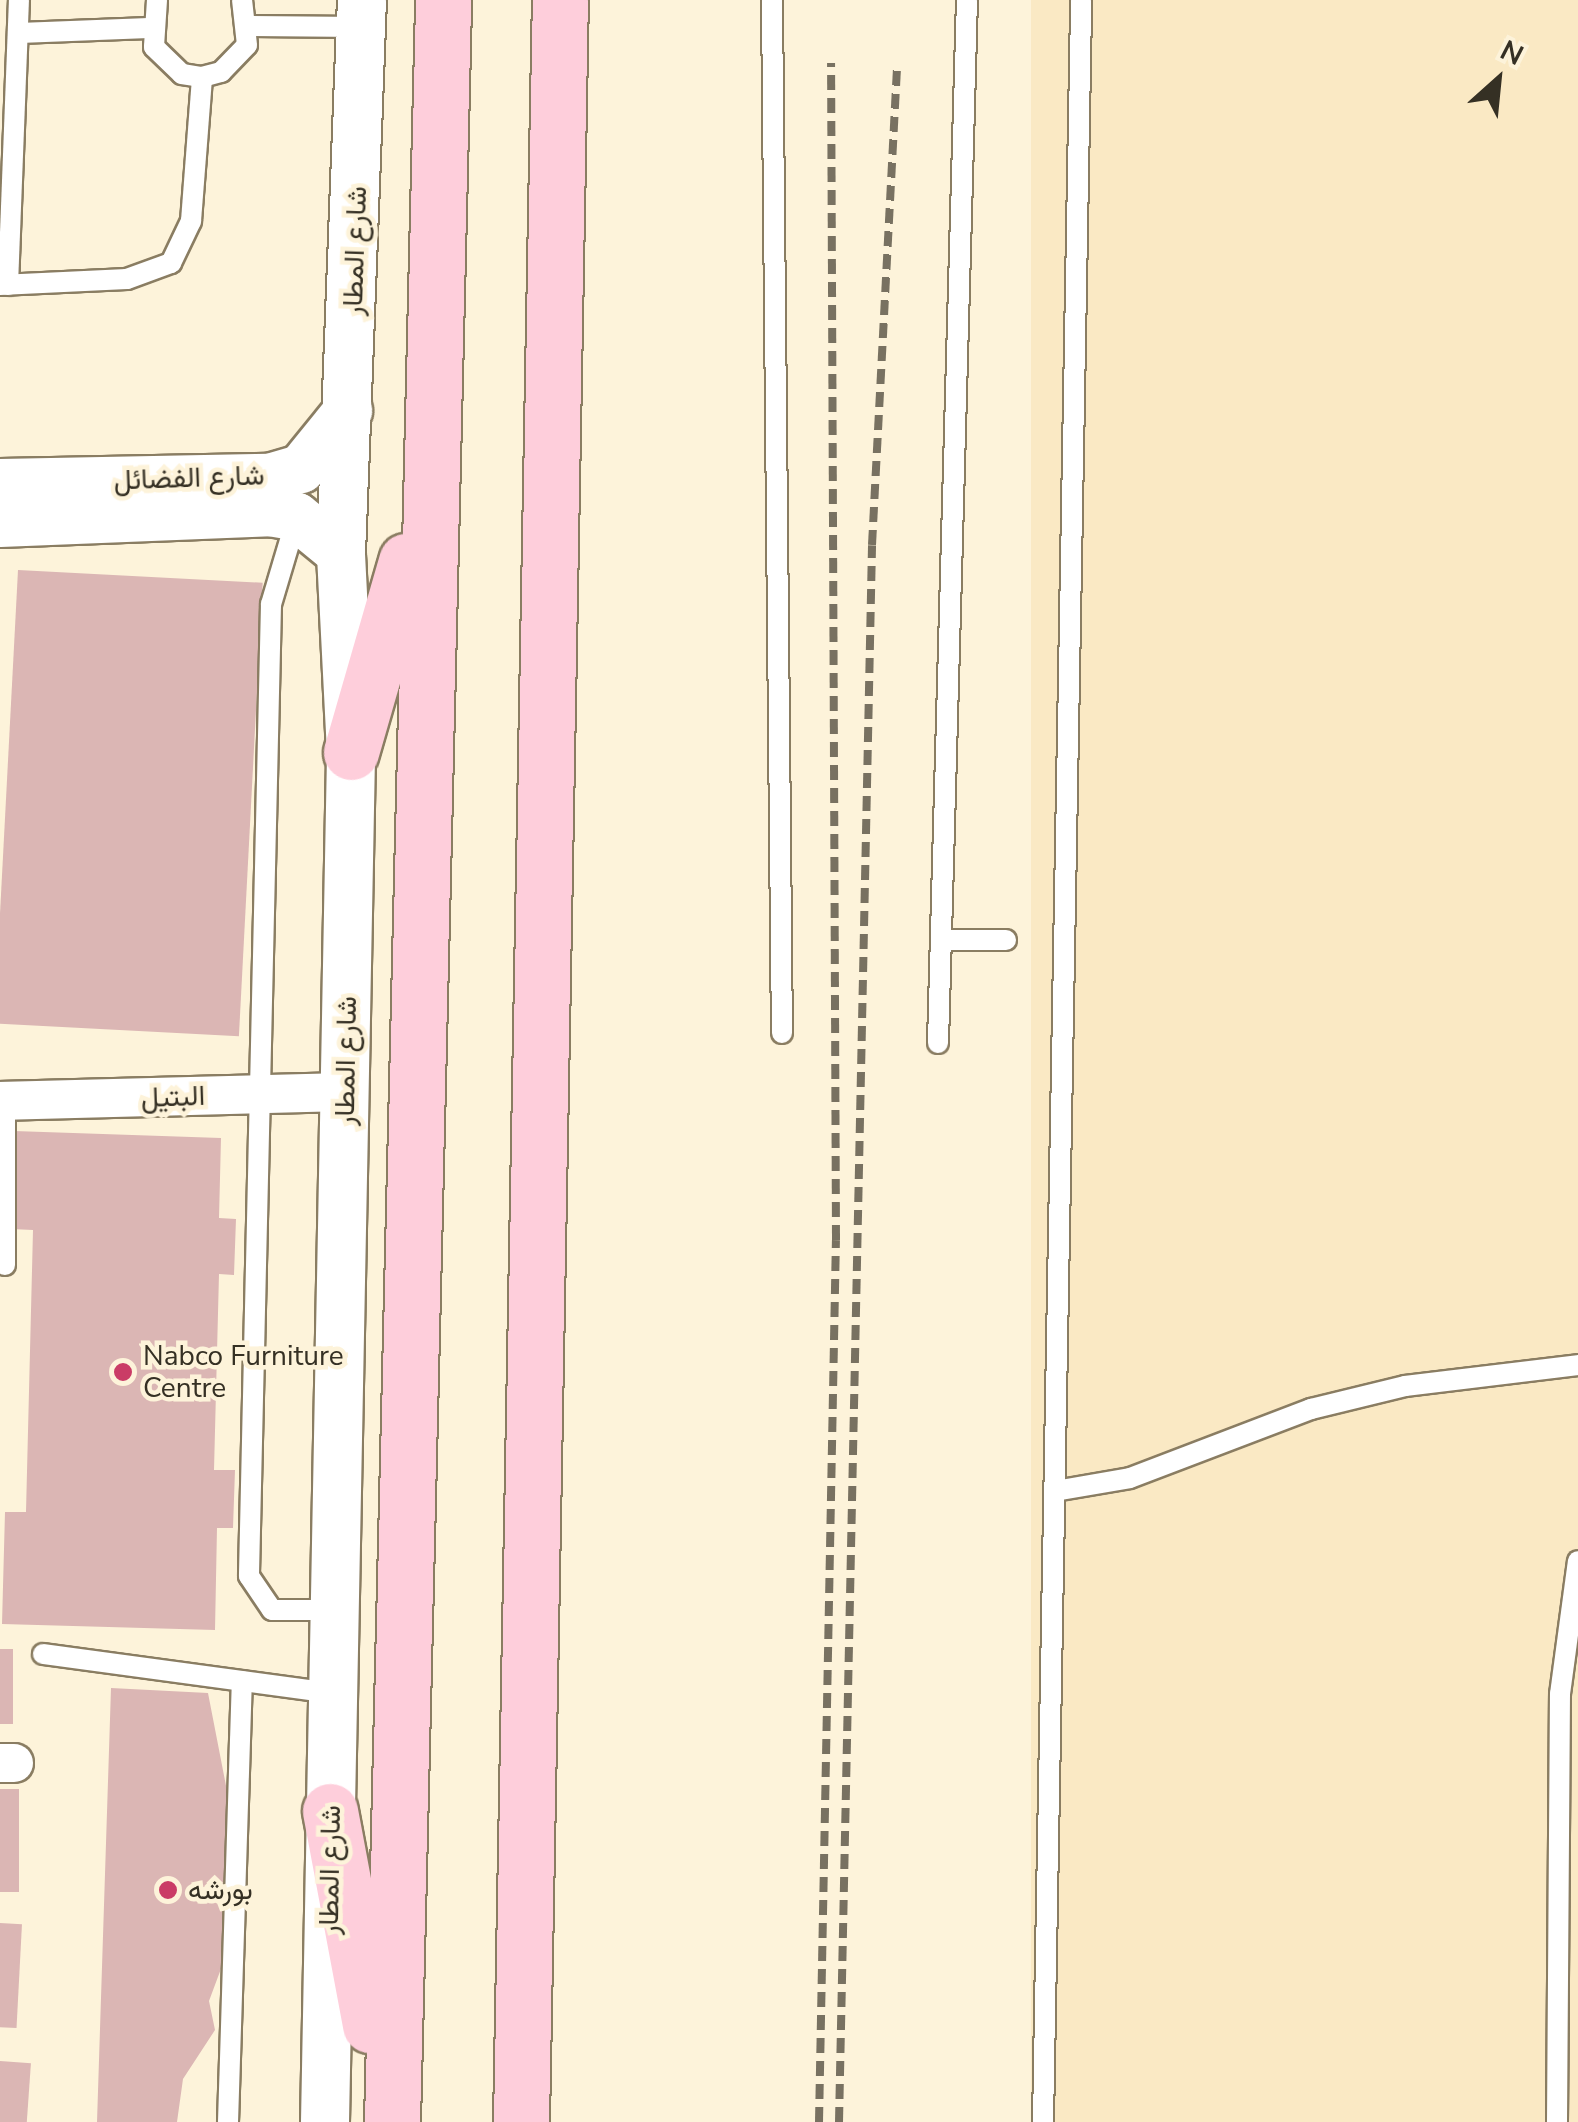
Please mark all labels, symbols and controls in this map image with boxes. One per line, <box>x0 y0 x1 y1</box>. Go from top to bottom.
north arrow <box>1448 30 1548 130</box>
text: N <box>1494 32 1530 75</box>
street label: شارع المطار <box>336 185 374 317</box>
street label: شارع الفضائل <box>113 459 265 497</box>
street label: شارع المطار <box>328 996 364 1126</box>
street label: البتيل <box>140 1079 206 1115</box>
place label: Nabco Furniture Centre <box>143 1339 344 1405</box>
marker: Nabco Furniture Centre <box>112 1361 134 1383</box>
street label: شارع المطار <box>312 1805 348 1935</box>
place label: بورشه <box>188 1873 253 1907</box>
marker: بورشه <box>157 1879 179 1901</box>

